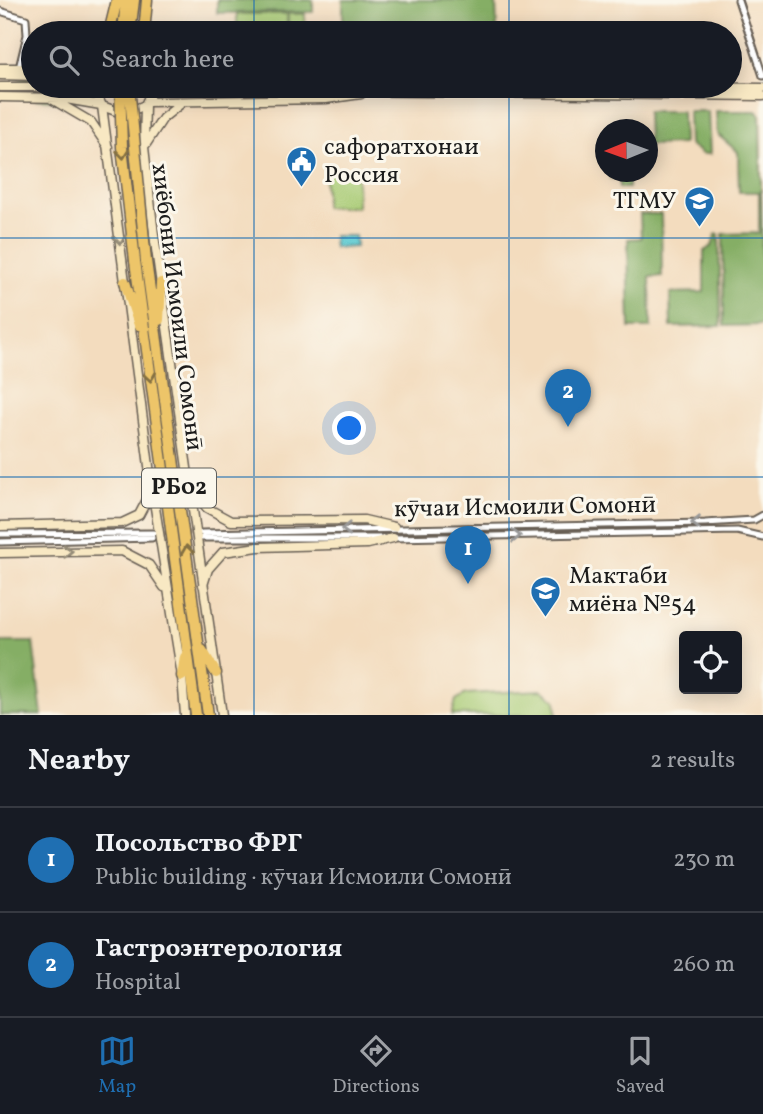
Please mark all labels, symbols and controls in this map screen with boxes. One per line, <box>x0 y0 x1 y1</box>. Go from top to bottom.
search box <box>21 21 742 98</box>
icon: search <box>45 41 83 79</box>
text: Search here <box>101 42 234 78</box>
north arrow <box>595 119 658 182</box>
place label: сафоратхонаи Россия <box>324 131 479 193</box>
public building icon: сафоратхонаи Россия <box>284 145 318 189</box>
one-way arrow <box>115 149 130 160</box>
street label: хиёбони Исмоили Сомонӣ <box>141 161 211 453</box>
place label: ТГМУ <box>613 185 676 219</box>
school or university icon: ТГМУ <box>682 185 716 229</box>
one-way arrow <box>113 235 128 246</box>
pin: 2 <box>545 369 591 427</box>
one-way arrow <box>143 372 158 383</box>
your location <box>332 411 366 445</box>
road number: РБ02 <box>142 468 216 508</box>
street label: кӯчаи Исмоили Сомонӣ <box>394 489 656 527</box>
one-way arrow <box>690 515 701 531</box>
one-way arrow <box>340 522 351 537</box>
pin: 1 <box>445 526 491 584</box>
one-way arrow <box>511 528 521 544</box>
one-way arrow <box>63 544 74 559</box>
one-way arrow <box>180 544 195 556</box>
place label: Мактаби миёна №54 <box>569 560 697 622</box>
school or university icon: Мактаби миёна №54 <box>529 574 563 618</box>
map controls <box>679 631 742 694</box>
button: locate <box>679 631 742 694</box>
text: Nearby <box>28 740 130 782</box>
text: 2 results <box>650 745 735 777</box>
text: Посольство ФРГ <box>95 826 303 862</box>
text: 1 <box>46 844 56 876</box>
text: 230 m <box>673 844 735 876</box>
text: Public building · кӯчаи Исмоили Сомонӣ <box>95 862 512 894</box>
text: Гастроэнтерология <box>95 931 342 967</box>
text: 2 <box>45 949 57 981</box>
text: 260 m <box>672 949 735 981</box>
text: Hospital <box>95 967 181 999</box>
tab: Map <box>98 1032 136 1100</box>
tab: Directions <box>333 1032 420 1100</box>
tab: Saved <box>616 1032 665 1100</box>

